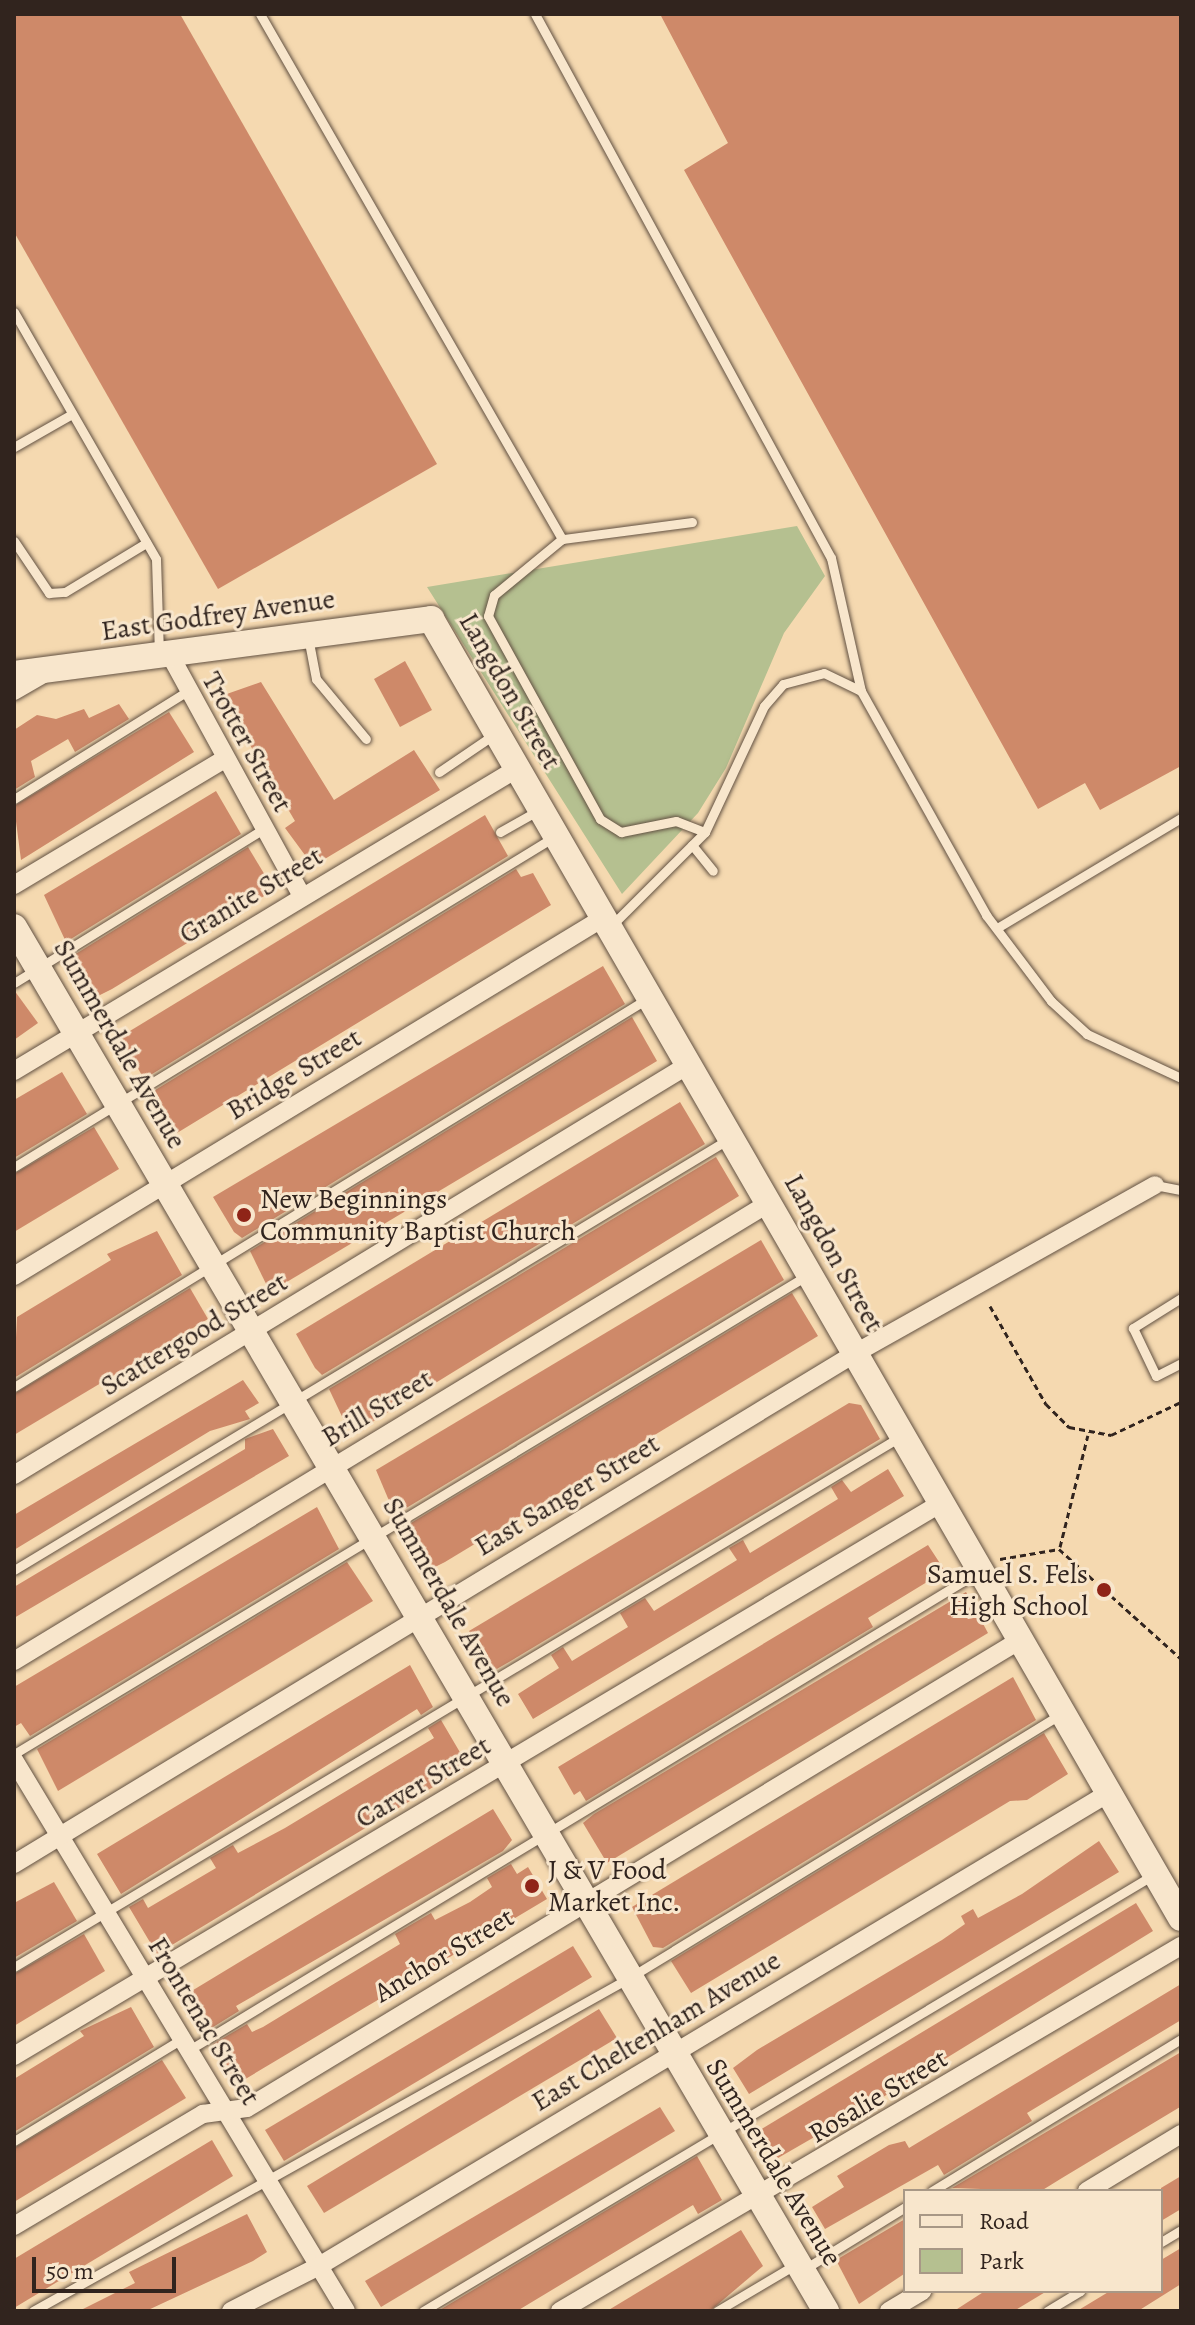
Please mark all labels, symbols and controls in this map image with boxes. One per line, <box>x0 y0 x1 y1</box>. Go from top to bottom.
street label: East Godfrey Avenue <box>99 582 337 648</box>
street label: Langdon Street <box>452 607 568 775</box>
street label: Trotter Street <box>195 666 299 818</box>
street label: Granite Street <box>173 839 329 951</box>
street label: Summerdale Avenue <box>46 933 194 1155</box>
street label: Bridge Street <box>221 1021 367 1127</box>
street label: Langdon Street <box>777 1168 891 1338</box>
place label: New Beginnings Community Baptist Church <box>260 1182 576 1248</box>
marker: New Beginnings Community Baptist Church <box>235 1206 253 1224</box>
street label: Scattergood Street <box>94 1265 294 1403</box>
street label: Brill Street <box>316 1362 438 1454</box>
street label: East Sanger Street <box>469 1427 665 1563</box>
street label: Summerdale Avenue <box>375 1491 523 1713</box>
place label: Samuel S. Fels High School <box>926 1557 1088 1623</box>
marker: Samuel S. Fels High School <box>1095 1581 1113 1599</box>
street label: Carver Street <box>349 1729 497 1835</box>
place label: J & V Food Market Inc. <box>548 1853 681 1919</box>
marker: J & V Food Market Inc. <box>523 1877 541 1895</box>
street label: Anchor Street <box>368 1900 520 2010</box>
street label: Frontenac Street <box>141 1931 267 2111</box>
street label: East Cheltenham Avenue <box>526 1943 786 2119</box>
street label: Rosalie Street <box>802 2041 954 2151</box>
street label: Summerdale Avenue <box>699 2052 849 2272</box>
legend <box>903 2189 1163 2293</box>
text: Road <box>979 2205 1029 2237</box>
scale bar <box>36 2241 180 2291</box>
text: Park <box>979 2245 1024 2277</box>
text: 50 m <box>46 2255 94 2287</box>

